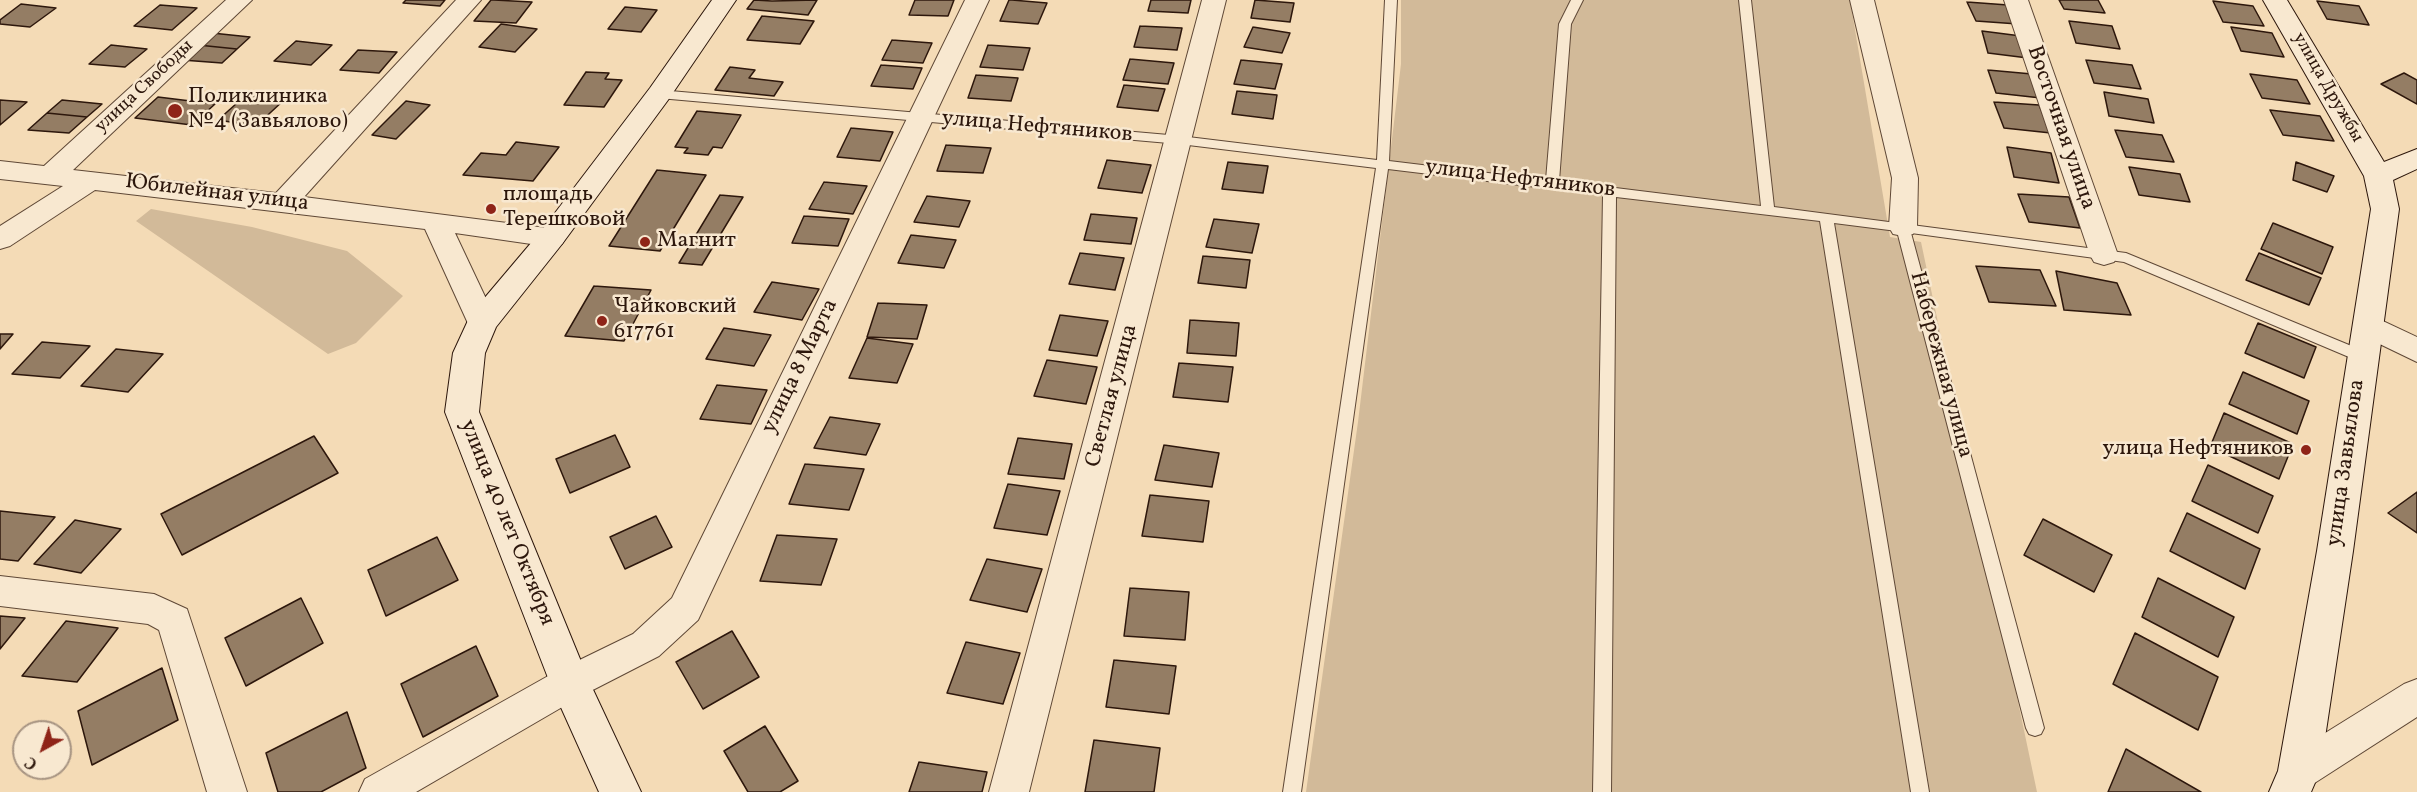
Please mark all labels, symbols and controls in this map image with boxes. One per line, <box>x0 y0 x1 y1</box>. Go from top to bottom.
street label: улица Дружбы <box>2287 29 2367 147</box>
street label: улица Свободы <box>91 36 199 138</box>
street label: Восточная улица <box>2020 43 2100 213</box>
place label: Поликлиника №4 (Завьялово) <box>188 85 348 136</box>
marker: Поликлиника №4 (Завьялово) <box>166 102 184 120</box>
street label: улица Нефтяников <box>940 107 1134 149</box>
street label: улица Нефтяников <box>1423 155 1617 205</box>
street label: Юбилейная улица <box>124 170 310 218</box>
place label: площадь Терешковой <box>503 183 625 234</box>
marker: площадь Терешковой <box>484 202 498 216</box>
place label: Магнит <box>657 229 736 255</box>
marker: Магнит <box>638 235 652 249</box>
street label: Набережная улица <box>1902 269 1978 461</box>
place label: Чайковский 617761 <box>614 295 736 346</box>
street label: улица 8 Марта <box>757 295 845 439</box>
marker: Чайковский 617761 <box>595 314 609 328</box>
street label: Светлая улица <box>1081 322 1145 470</box>
street label: улица Завьялова <box>2322 378 2372 548</box>
street label: улица 40 лет Октября <box>453 416 559 630</box>
place label: улица Нефтяников <box>2103 437 2294 463</box>
marker: улица Нефтяников <box>2299 443 2313 457</box>
north arrow <box>12 720 72 780</box>
text: С <box>21 751 43 774</box>

